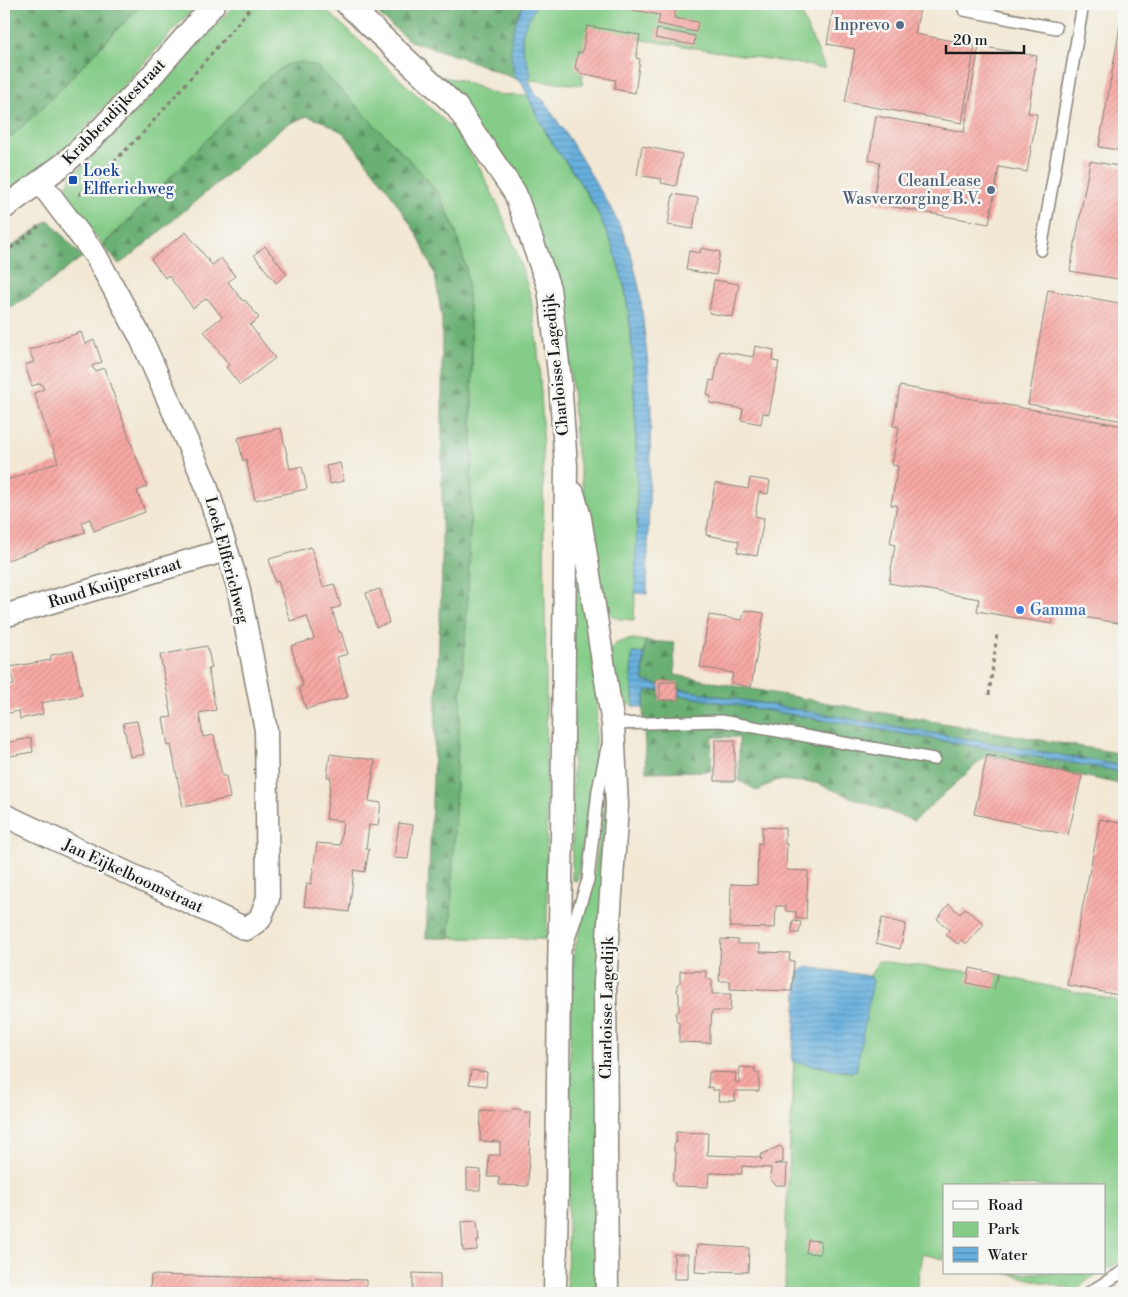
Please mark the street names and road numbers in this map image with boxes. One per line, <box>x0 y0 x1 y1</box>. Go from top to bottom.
street label: Krabbendijkestraat <box>58 55 170 169</box>
street label: Charloisse Lagedijk <box>538 292 573 437</box>
street label: Loek Elfferichweg <box>200 494 254 626</box>
street label: Ruud Kuijperstraat <box>46 553 185 613</box>
street label: Jan Eijkelboomstraat <box>59 834 207 917</box>
street label: Charloisse Lagedijk <box>596 935 618 1079</box>

